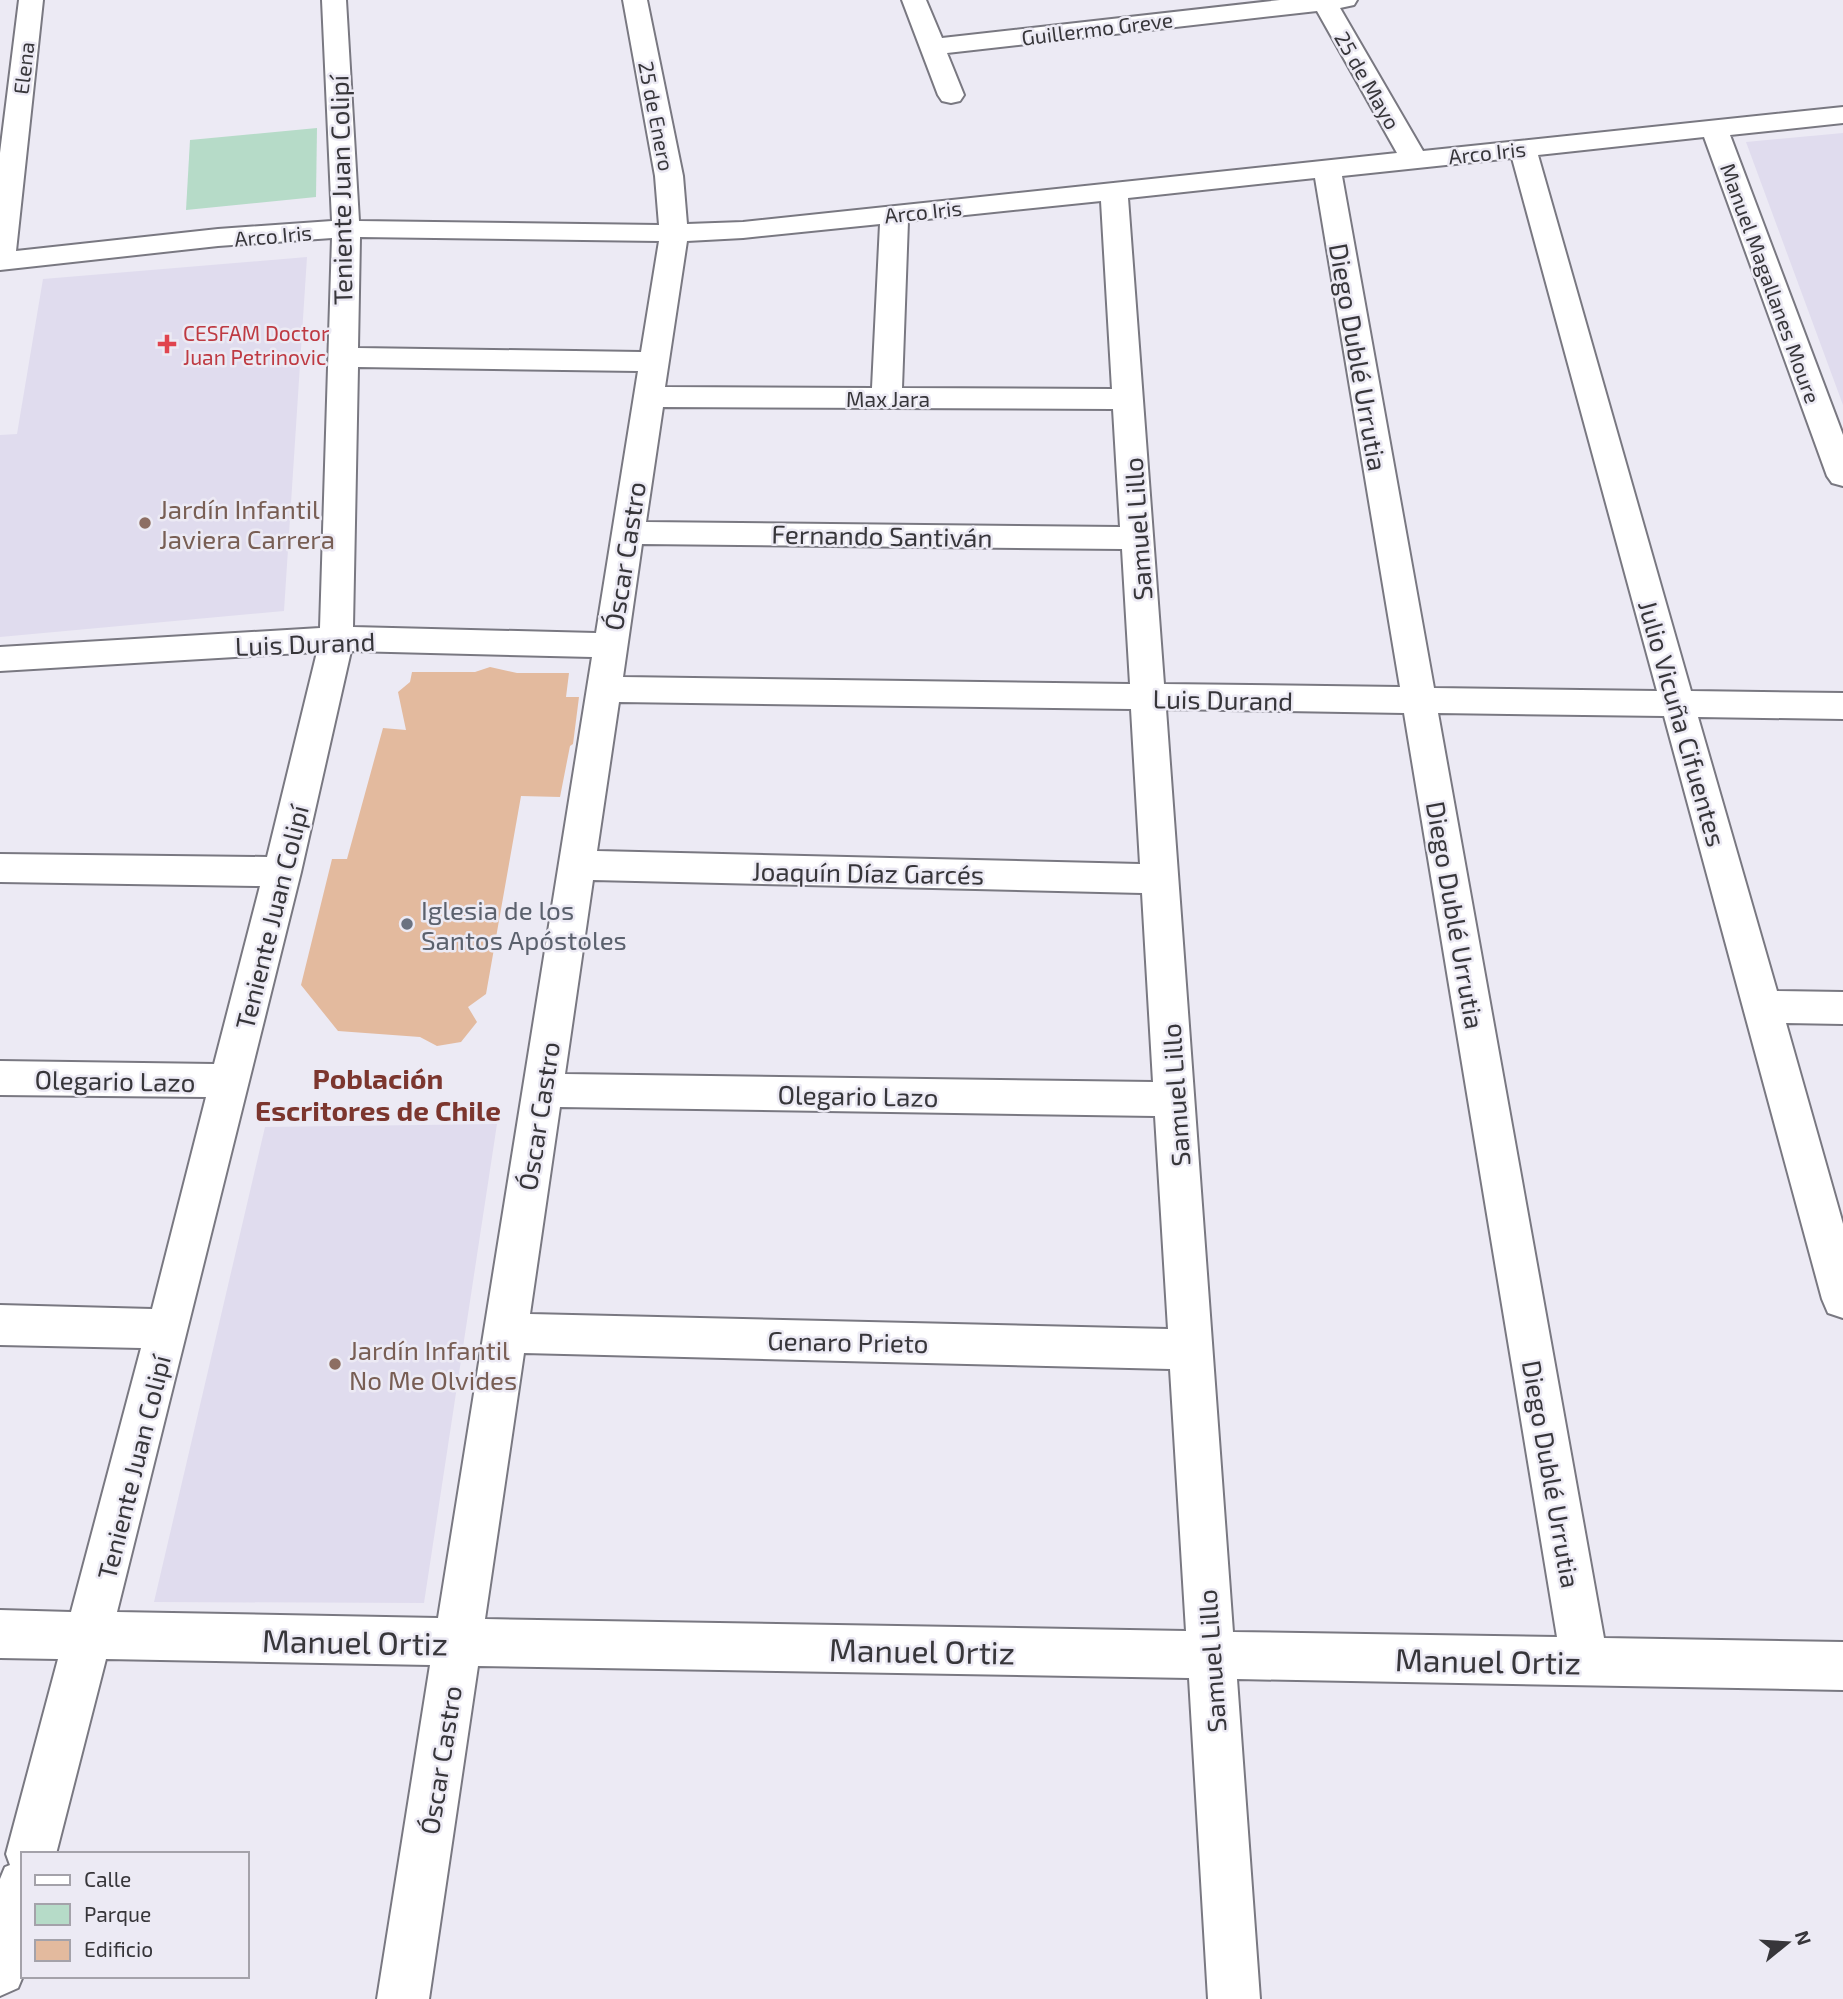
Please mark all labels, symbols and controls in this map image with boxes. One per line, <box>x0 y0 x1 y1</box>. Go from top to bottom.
street label: Guillermo Greve <box>1020 6 1174 50</box>
street label: 25 de Mayo <box>1330 27 1406 133</box>
street label: Elena <box>7 40 39 96</box>
street label: 25 de Enero <box>634 59 680 173</box>
street label: Teniente Juan Colipí <box>322 73 358 305</box>
street label: Arco Iris <box>1447 136 1527 168</box>
street label: Manuel Magallanes Moure <box>1716 160 1826 406</box>
street label: Arco Iris <box>883 195 963 227</box>
street label: Arco Iris <box>233 219 313 251</box>
street label: Diego Dublé Urrutia <box>1324 241 1394 473</box>
place label: CESFAM Doctor Juan Petrinovic <box>183 320 330 369</box>
marker: CESFAM Doctor Juan Petrinovic <box>157 334 177 354</box>
street label: Max Jara <box>846 386 930 411</box>
street label: Samuel Lillo <box>1117 456 1157 602</box>
street label: Óscar Castro <box>597 479 651 633</box>
place label: Jardín Infantil Javiera Carrera <box>159 493 335 554</box>
marker: Jardín Infantil Javiera Carrera <box>137 515 153 531</box>
street label: Fernando Santiván <box>771 518 993 552</box>
street label: Julio Vicuña Cifuentes <box>1633 596 1733 850</box>
street label: Luis Durand <box>234 625 376 661</box>
street label: Luis Durand <box>1153 682 1293 716</box>
street label: Diego Dublé Urrutia <box>1421 799 1491 1031</box>
street label: Teniente Juan Colipí <box>228 800 314 1032</box>
street label: Joaquín Díaz Garcés <box>752 854 984 890</box>
place label: Iglesia de los Santos Apóstoles <box>421 894 627 955</box>
marker: Iglesia de los Santos Apóstoles <box>399 916 415 932</box>
street label: Samuel Lillo <box>1155 1022 1195 1168</box>
street label: Óscar Castro <box>511 1039 565 1193</box>
district label: Población Escritores de Chile <box>255 1061 501 1127</box>
street label: Olegario Lazo <box>34 1063 196 1097</box>
street label: Olegario Lazo <box>777 1078 939 1112</box>
street label: Genaro Prieto <box>767 1324 929 1358</box>
place label: Jardín Infantil No Me Olvides <box>349 1334 517 1395</box>
street label: Teniente Juan Colipí <box>90 1350 176 1582</box>
marker: Jardín Infantil No Me Olvides <box>327 1356 343 1372</box>
street label: Diego Dublé Urrutia <box>1517 1358 1587 1590</box>
street label: Samuel Lillo <box>1191 1588 1231 1734</box>
street label: Manuel Ortiz <box>262 1620 448 1662</box>
street label: Manuel Ortiz <box>829 1629 1015 1671</box>
street label: Manuel Ortiz <box>1395 1639 1581 1681</box>
street label: Óscar Castro <box>413 1683 467 1837</box>
legend <box>21 1852 248 1978</box>
text: Calle <box>84 1866 131 1891</box>
text: Parque <box>84 1901 151 1926</box>
north arrow <box>1752 1908 1822 1978</box>
text: N <box>1791 1928 1817 1948</box>
text: Edificio <box>84 1936 153 1961</box>

